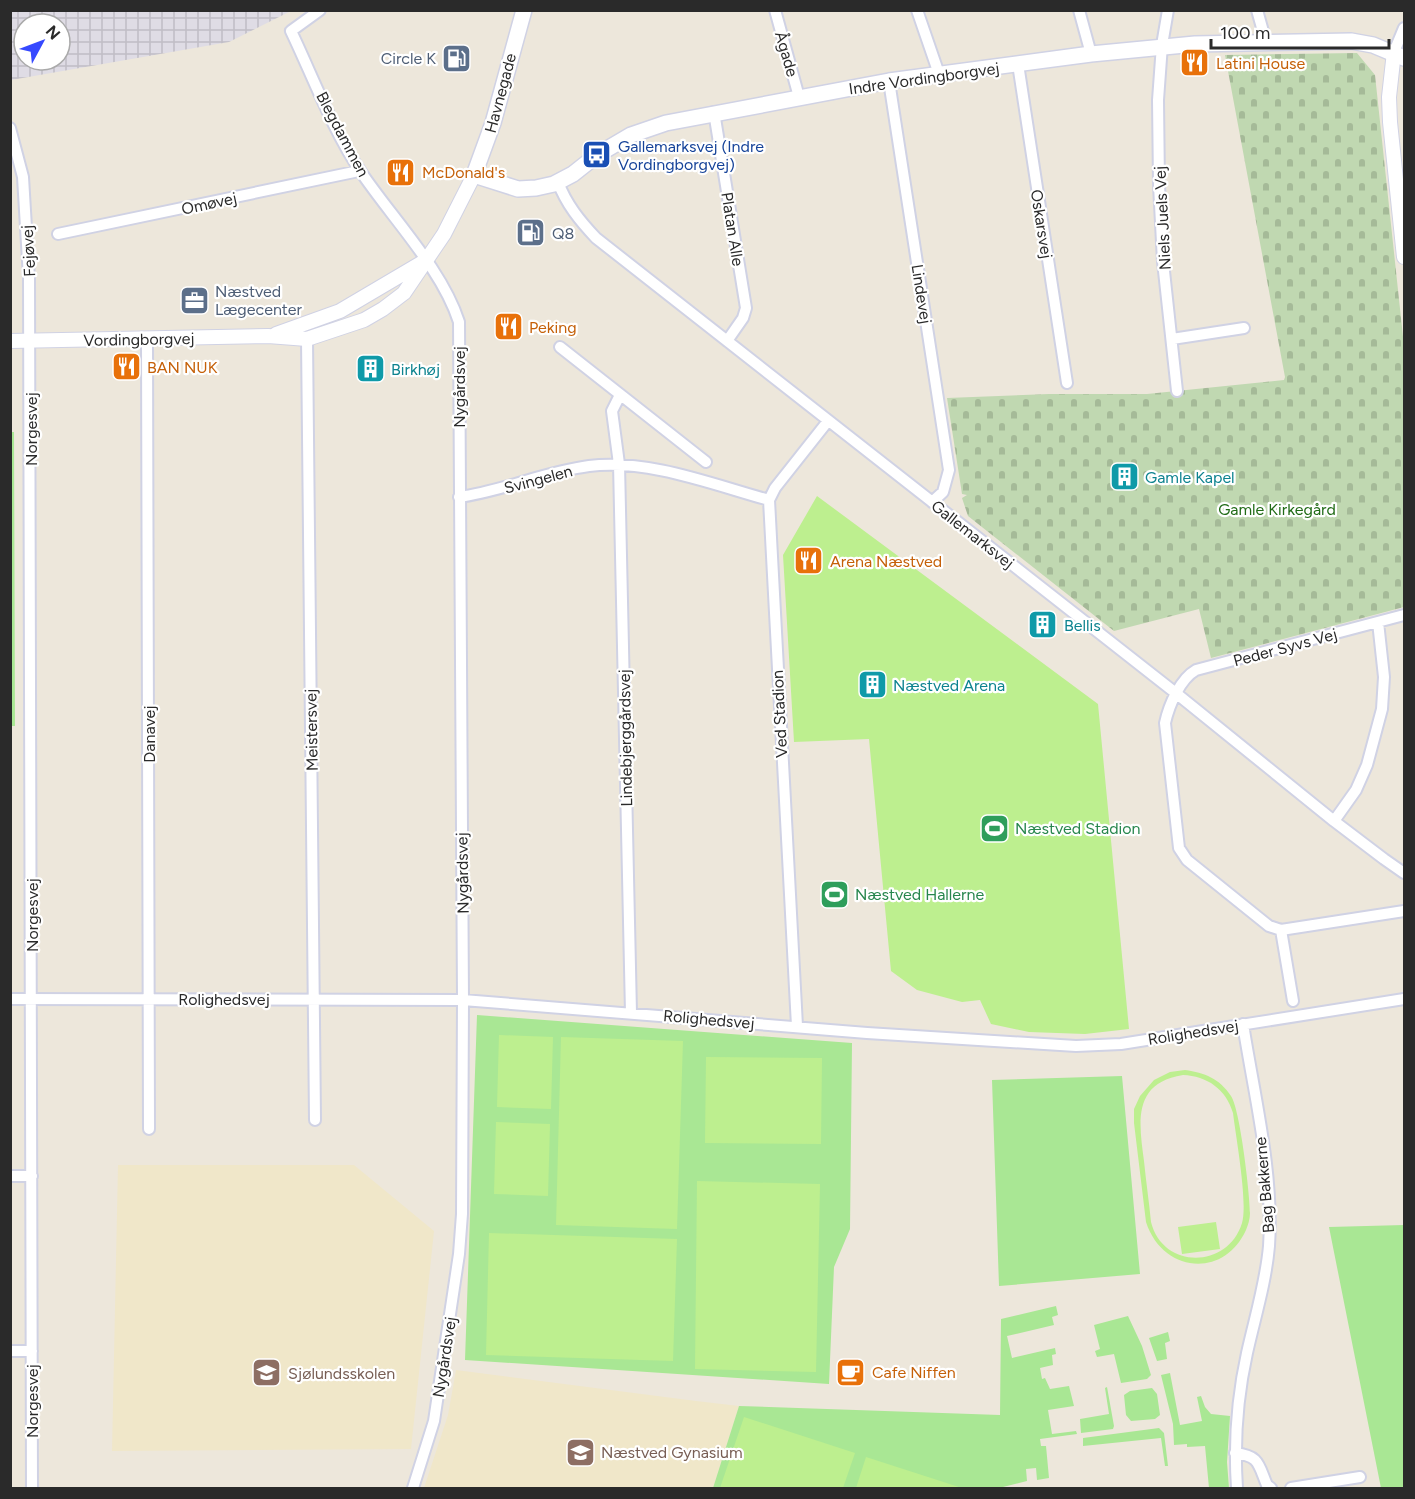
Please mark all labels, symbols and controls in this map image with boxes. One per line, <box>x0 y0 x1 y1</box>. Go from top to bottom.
north arrow <box>12 12 72 72</box>
scale bar <box>1211 12 1390 50</box>
text: N <box>42 22 64 43</box>
text: 100 m <box>1220 22 1270 44</box>
street label: Ågade <box>771 29 802 79</box>
fuel station icon: Circle K <box>441 42 473 74</box>
restaurant icon: Latini House <box>1179 47 1211 79</box>
place label: Circle K <box>381 49 436 68</box>
street label: Havnegade <box>481 51 520 135</box>
place label: Latini House <box>1216 54 1306 73</box>
street label: Indre Vordingborgvej <box>848 59 1001 98</box>
street label: Blegdammen <box>312 88 373 180</box>
place label: Gallemarksvej (Indre Vordingborgvej) <box>618 137 764 174</box>
bus stop icon: Gallemarksvej (Indre Vordingborgvej) <box>581 139 613 171</box>
restaurant icon: McDonald's <box>385 156 417 188</box>
place label: McDonald's <box>422 163 505 182</box>
street label: Niels Juels Vej <box>1150 166 1175 270</box>
street label: Omøvej <box>180 188 239 219</box>
street label: Oskarsvej <box>1027 188 1056 260</box>
street label: Platan Alle <box>717 191 748 268</box>
fuel station icon: Q8 <box>515 217 547 249</box>
place label: Q8 <box>552 224 574 243</box>
street label: Fejøvej <box>18 225 39 277</box>
street label: Lindevej <box>907 263 936 325</box>
place label: Næstved Lægecenter <box>215 282 303 319</box>
office icon: Næstved Lægecenter <box>178 284 210 316</box>
restaurant icon: Peking <box>492 311 524 343</box>
place label: Peking <box>529 318 577 337</box>
street label: Vordingborgvej <box>83 329 195 350</box>
street label: Nygårdsvej <box>450 346 469 428</box>
restaurant icon: BAN NUK <box>110 351 142 383</box>
building icon: Birkhøj <box>354 353 386 385</box>
place label: BAN NUK <box>147 358 218 377</box>
place label: Birkhøj <box>391 360 440 379</box>
street label: Norgesvej <box>22 392 41 466</box>
street label: Svingelen <box>502 461 575 498</box>
building icon: Gamle Kapel <box>1108 461 1140 493</box>
place label: Gamle Kapel <box>1145 468 1235 487</box>
street label: Gallemarksvej <box>928 496 1018 573</box>
park label: Gamle Kirkegård <box>1218 500 1336 519</box>
restaurant icon: Arena Næstved <box>793 545 825 577</box>
place label: Arena Næstved <box>830 552 942 571</box>
building icon: Bellis <box>1027 609 1059 641</box>
place label: Bellis <box>1064 616 1101 635</box>
street label: Peder Syvs Vej <box>1231 624 1339 670</box>
street label: Lindebjerggårdsvej <box>615 669 636 807</box>
building icon: Næstved Arena <box>856 669 888 701</box>
street label: Ved Stadion <box>768 670 791 758</box>
place label: Næstved Arena <box>893 676 1005 695</box>
street label: Meistersvej <box>301 689 322 771</box>
street label: Danavej <box>140 705 159 763</box>
sports icon: Næstved Stadion <box>978 812 1010 844</box>
place label: Næstved Stadion <box>1015 819 1140 838</box>
street label: Nygårdsvej <box>452 832 473 914</box>
street label: Norgesvej <box>23 878 42 952</box>
sports icon: Næstved Hallerne <box>818 878 850 910</box>
place label: Næstved Hallerne <box>855 885 984 904</box>
street label: Rolighedsvej <box>178 990 270 1009</box>
street label: Rolighedsvej <box>663 1006 755 1033</box>
street label: Rolighedsvej <box>1146 1016 1240 1049</box>
street label: Bag Bakkerne <box>1251 1136 1278 1234</box>
street label: Nygårdsvej <box>429 1315 460 1399</box>
cafe icon: Cafe Niffen <box>835 1356 867 1388</box>
school or university icon: Sjølundsskolen <box>251 1357 283 1389</box>
place label: Cafe Niffen <box>872 1363 956 1382</box>
street label: Norgesvej <box>23 1364 42 1438</box>
place label: Sjølundsskolen <box>288 1364 395 1383</box>
school or university icon: Næstved Gynasium <box>564 1436 596 1468</box>
place label: Næstved Gynasium <box>601 1443 743 1462</box>

